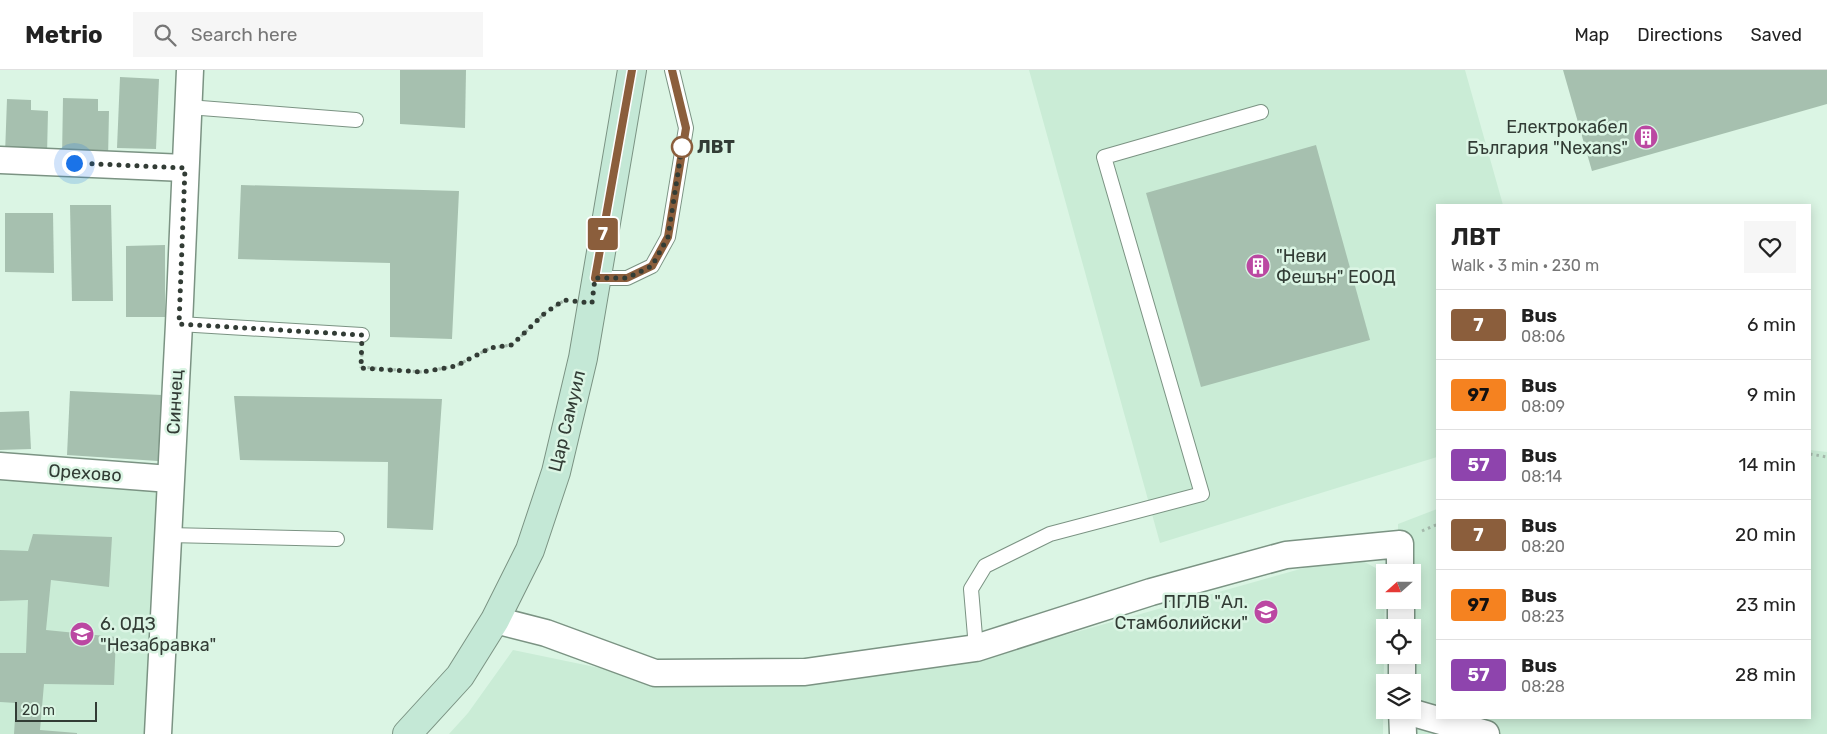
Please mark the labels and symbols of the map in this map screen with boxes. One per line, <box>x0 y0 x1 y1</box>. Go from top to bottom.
place label: Електрокабел България "Nexans" <box>1467 116 1628 159</box>
building icon: Електрокабел България "Nexans" <box>1633 124 1659 150</box>
marker: ЛВТ <box>671 136 693 158</box>
place label: ЛВТ <box>697 136 735 158</box>
your location <box>62 151 87 176</box>
line badge: 7 <box>587 218 619 250</box>
place label: "Неви Фешън" ЕООД <box>1276 245 1396 288</box>
building icon: "Неви Фешън" ЕООД <box>1245 253 1271 279</box>
street label: Цар Самуил <box>544 368 590 474</box>
street label: Синчец <box>162 369 188 435</box>
street label: Орехово <box>48 459 122 487</box>
north arrow <box>1376 564 1421 609</box>
place label: ПГЛВ "Ал. Стамболийски" <box>1114 591 1248 634</box>
school or university icon: ПГЛВ "Ал. Стамболийски" <box>1253 599 1279 625</box>
place label: 6. ОДЗ "Незабравка" <box>100 613 216 656</box>
school or university icon: 6. ОДЗ "Незабравка" <box>69 621 95 647</box>
scale bar <box>15 699 98 722</box>

